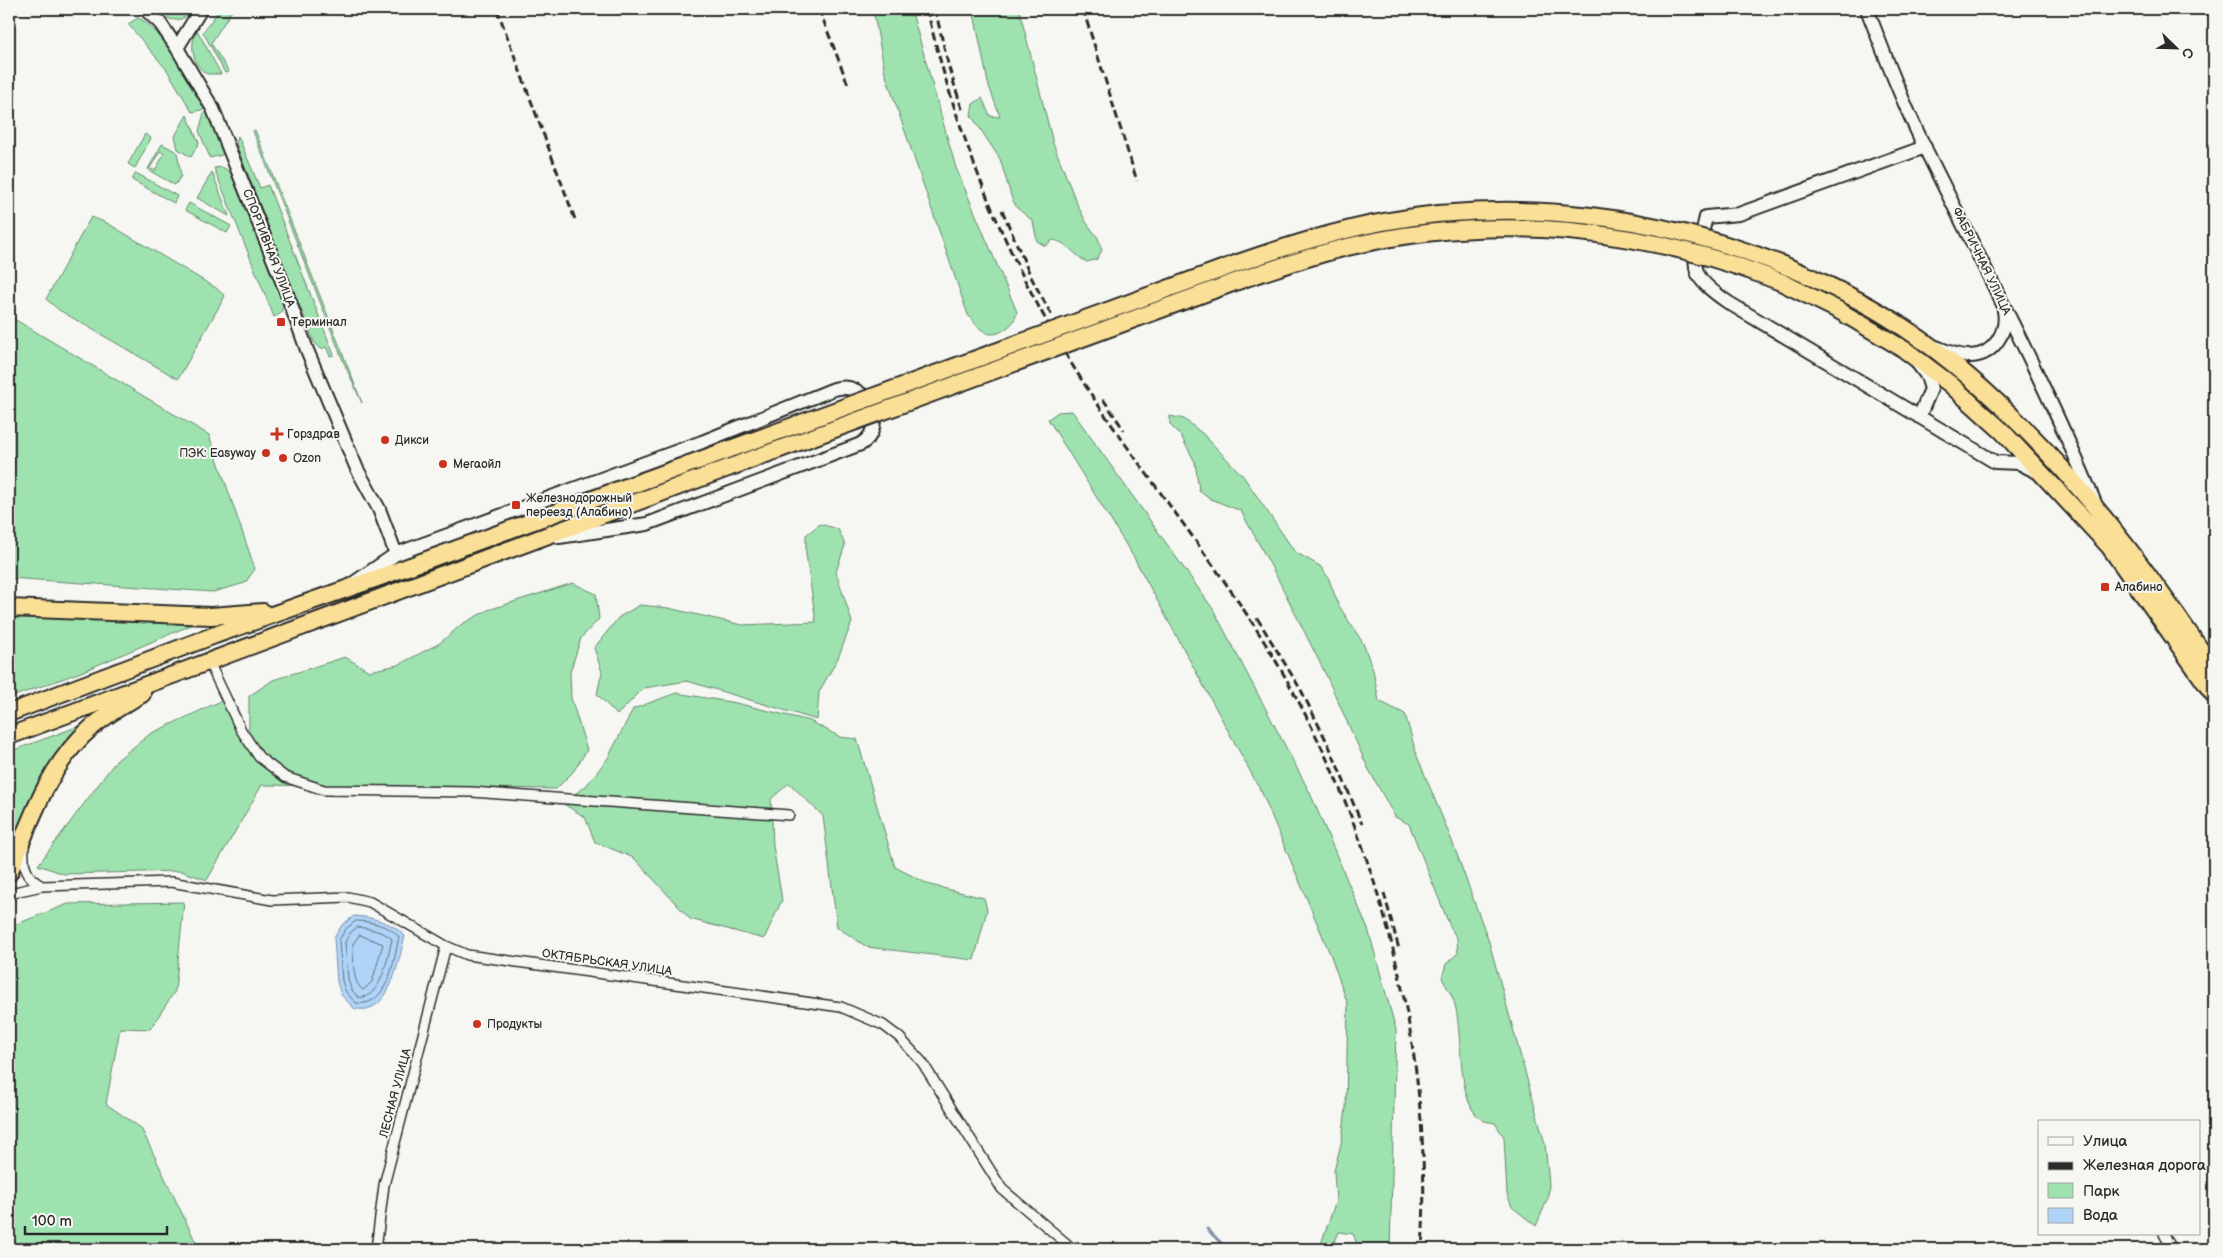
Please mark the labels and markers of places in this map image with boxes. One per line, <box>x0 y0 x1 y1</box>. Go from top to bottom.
place label: Терминал <box>291 315 347 330</box>
marker: Терминал <box>275 316 287 328</box>
place label: Горздрав <box>287 427 340 442</box>
marker: Горздрав <box>271 428 283 440</box>
place label: Дикси <box>395 433 429 448</box>
marker: Дикси <box>379 434 391 446</box>
place label: ПЭК: Easyway <box>179 446 257 461</box>
marker: ПЭК: Easyway <box>260 447 272 459</box>
place label: Ozon <box>293 451 321 466</box>
marker: Ozon <box>277 452 289 464</box>
place label: Мегаойл <box>453 457 501 472</box>
marker: Мегаойл <box>437 458 449 470</box>
place label: Железнодорожный переезд (Алабино) <box>526 491 632 520</box>
marker: Железнодорожный переезд (Алабино) <box>510 499 522 511</box>
place label: Алабино <box>2114 580 2163 595</box>
marker: Алабино <box>2099 581 2111 593</box>
place label: Продукты <box>487 1017 542 1032</box>
marker: Продукты <box>471 1018 483 1030</box>

